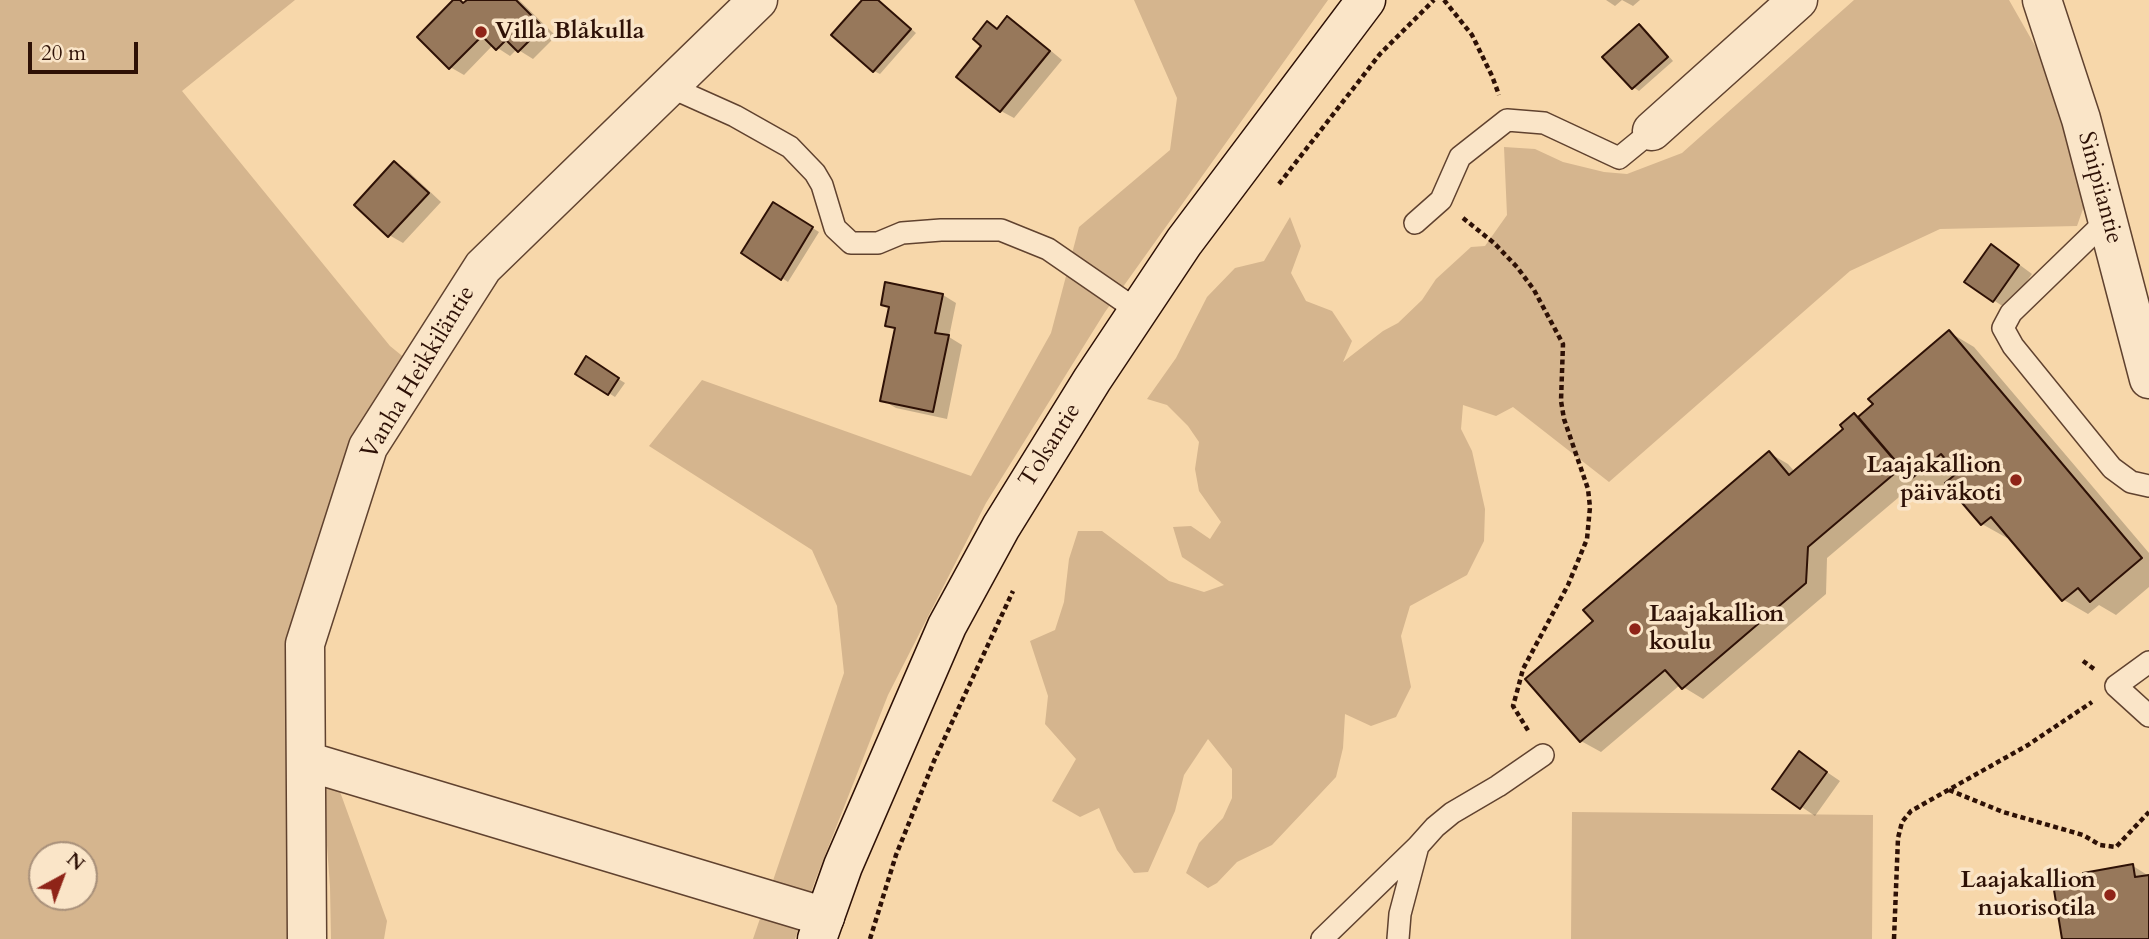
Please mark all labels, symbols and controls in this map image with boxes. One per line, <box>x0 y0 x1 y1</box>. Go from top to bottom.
place label: Villa Blåkulla <box>495 18 645 46</box>
marker: Villa Blåkulla <box>473 24 489 40</box>
scale bar <box>32 28 142 72</box>
text: 20 m <box>41 39 86 68</box>
street label: Sinipiiantie <box>2070 129 2128 247</box>
street label: Vanha Heikkiläntie <box>356 281 482 465</box>
street label: Tolsantie <box>1014 399 1088 493</box>
place label: Laajakallion päiväkoti <box>1866 452 2002 508</box>
marker: Laajakallion päiväkoti <box>2008 472 2024 488</box>
place label: Laajakallion koulu <box>1649 601 1785 657</box>
marker: Laajakallion koulu <box>1627 621 1643 637</box>
north arrow <box>28 841 98 911</box>
text: N <box>61 846 90 877</box>
place label: Laajakallion nuorisotila <box>1960 867 2096 923</box>
marker: Laajakallion nuorisotila <box>2102 887 2118 903</box>

